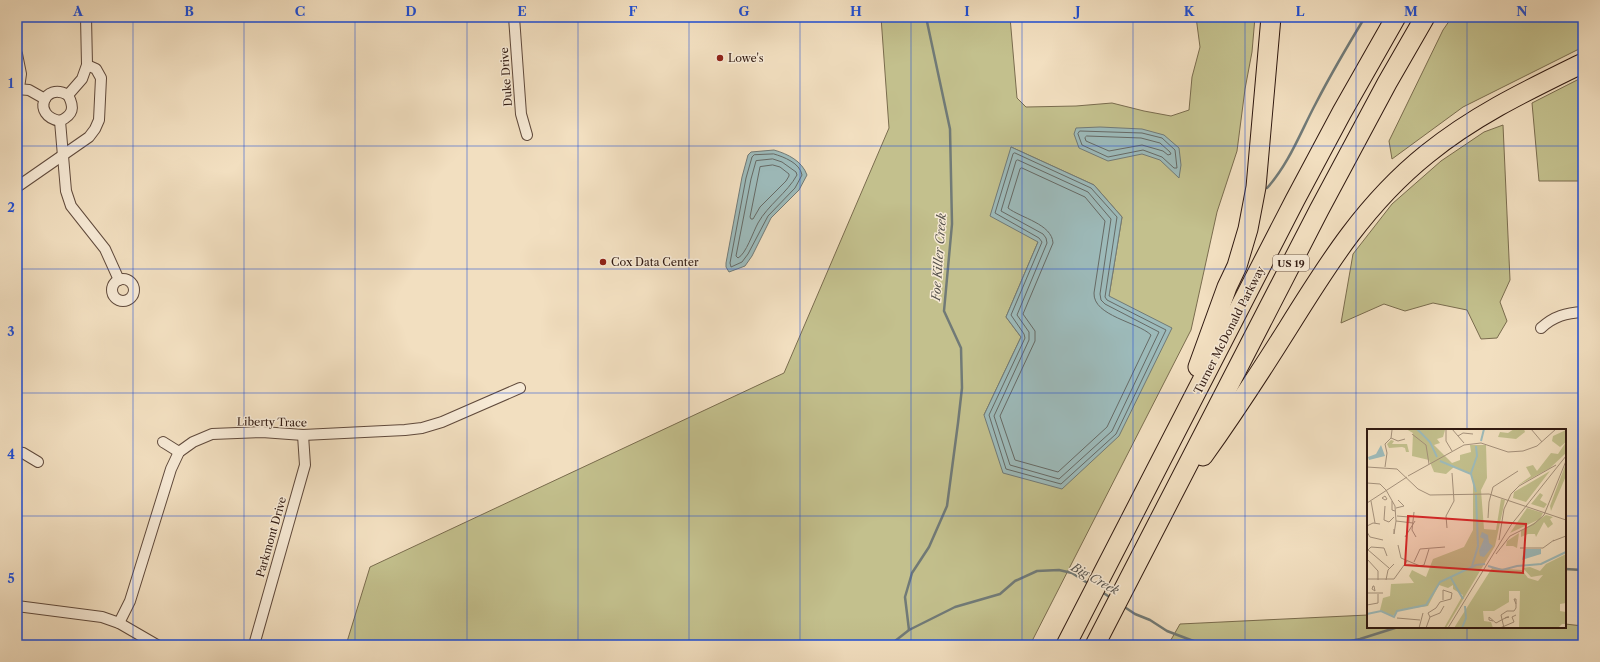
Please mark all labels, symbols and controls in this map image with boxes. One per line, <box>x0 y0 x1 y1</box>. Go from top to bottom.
text: A <box>72 3 84 19</box>
text: B <box>184 3 194 19</box>
text: C <box>295 3 305 19</box>
text: D <box>405 3 417 19</box>
text: E <box>517 3 527 19</box>
text: F <box>629 3 638 19</box>
text: G <box>738 3 750 19</box>
text: H <box>850 3 862 19</box>
text: I <box>964 3 970 19</box>
text: J <box>1073 3 1081 19</box>
text: K <box>1184 3 1195 19</box>
text: L <box>1296 3 1305 19</box>
text: M <box>1404 3 1418 19</box>
text: N <box>1516 3 1528 19</box>
street label: Duke Drive <box>497 47 515 107</box>
place label: Lowe's <box>728 51 764 65</box>
marker: Lowe's <box>715 53 725 63</box>
text: 1 <box>8 75 14 91</box>
text: 2 <box>7 199 15 215</box>
water label: Foe Killer Creek <box>928 212 949 302</box>
place label: Cox Data Center <box>611 255 699 269</box>
road number: US 19 <box>1273 255 1309 271</box>
marker: Cox Data Center <box>598 257 608 267</box>
street label: Turner McDonald Parkway <box>1191 263 1268 396</box>
text: 3 <box>7 323 15 339</box>
street label: Liberty Trace <box>237 414 307 430</box>
inset map <box>1367 429 1566 628</box>
text: 4 <box>7 446 15 462</box>
street label: Parkmont Drive <box>253 495 289 579</box>
water label: Big Creek <box>1068 559 1122 598</box>
text: 5 <box>7 570 15 586</box>

